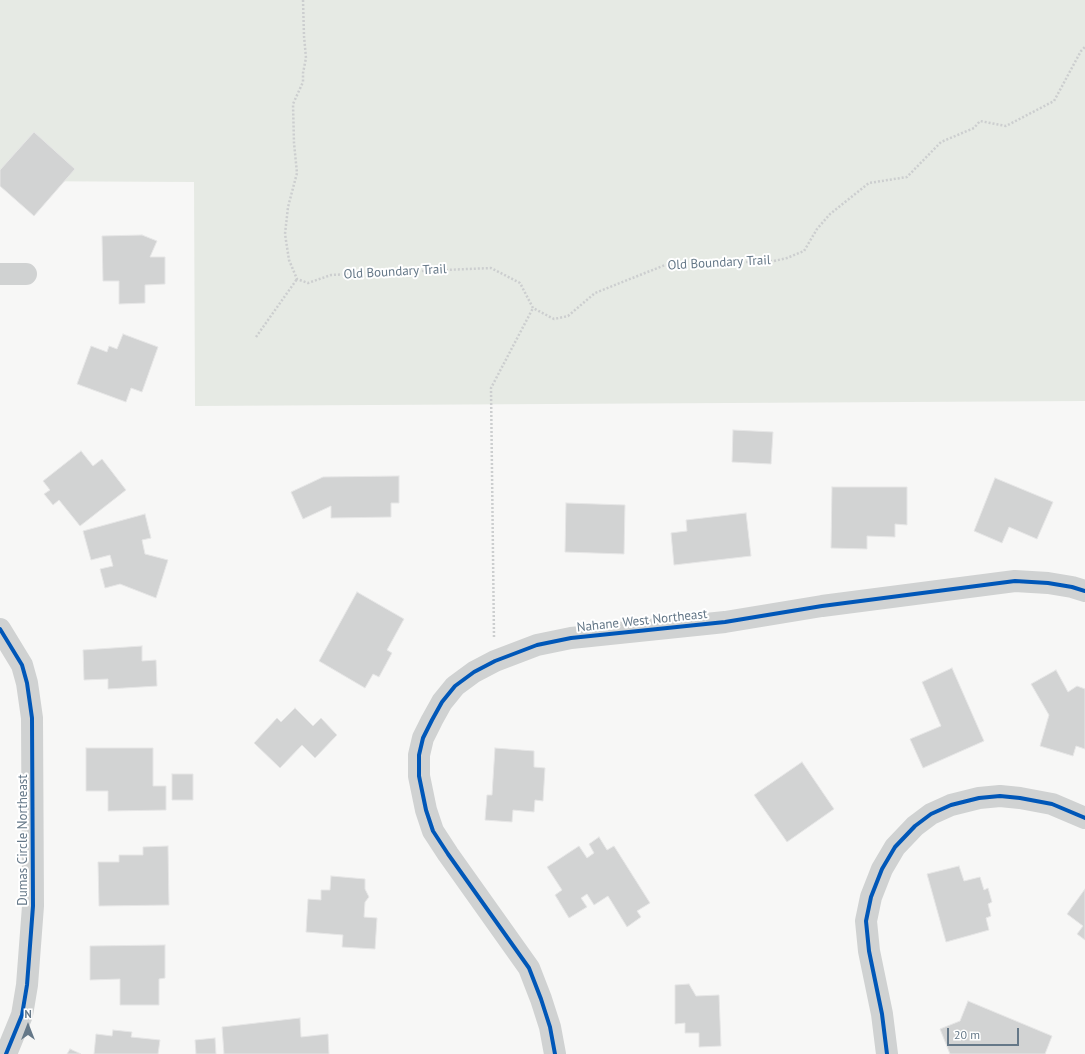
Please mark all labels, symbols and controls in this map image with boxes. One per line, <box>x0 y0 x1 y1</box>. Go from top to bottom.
street label: Old Boundary Trail <box>667 253 771 273</box>
street label: Old Boundary Trail <box>343 262 447 282</box>
street label: Nahane West Northeast <box>576 606 708 636</box>
street label: Dumas Circle Northeast <box>15 774 31 906</box>
north arrow <box>8 1006 48 1046</box>
text: N <box>24 1007 32 1021</box>
scale bar <box>949 1020 1021 1046</box>
text: 20 m <box>954 1027 980 1042</box>

